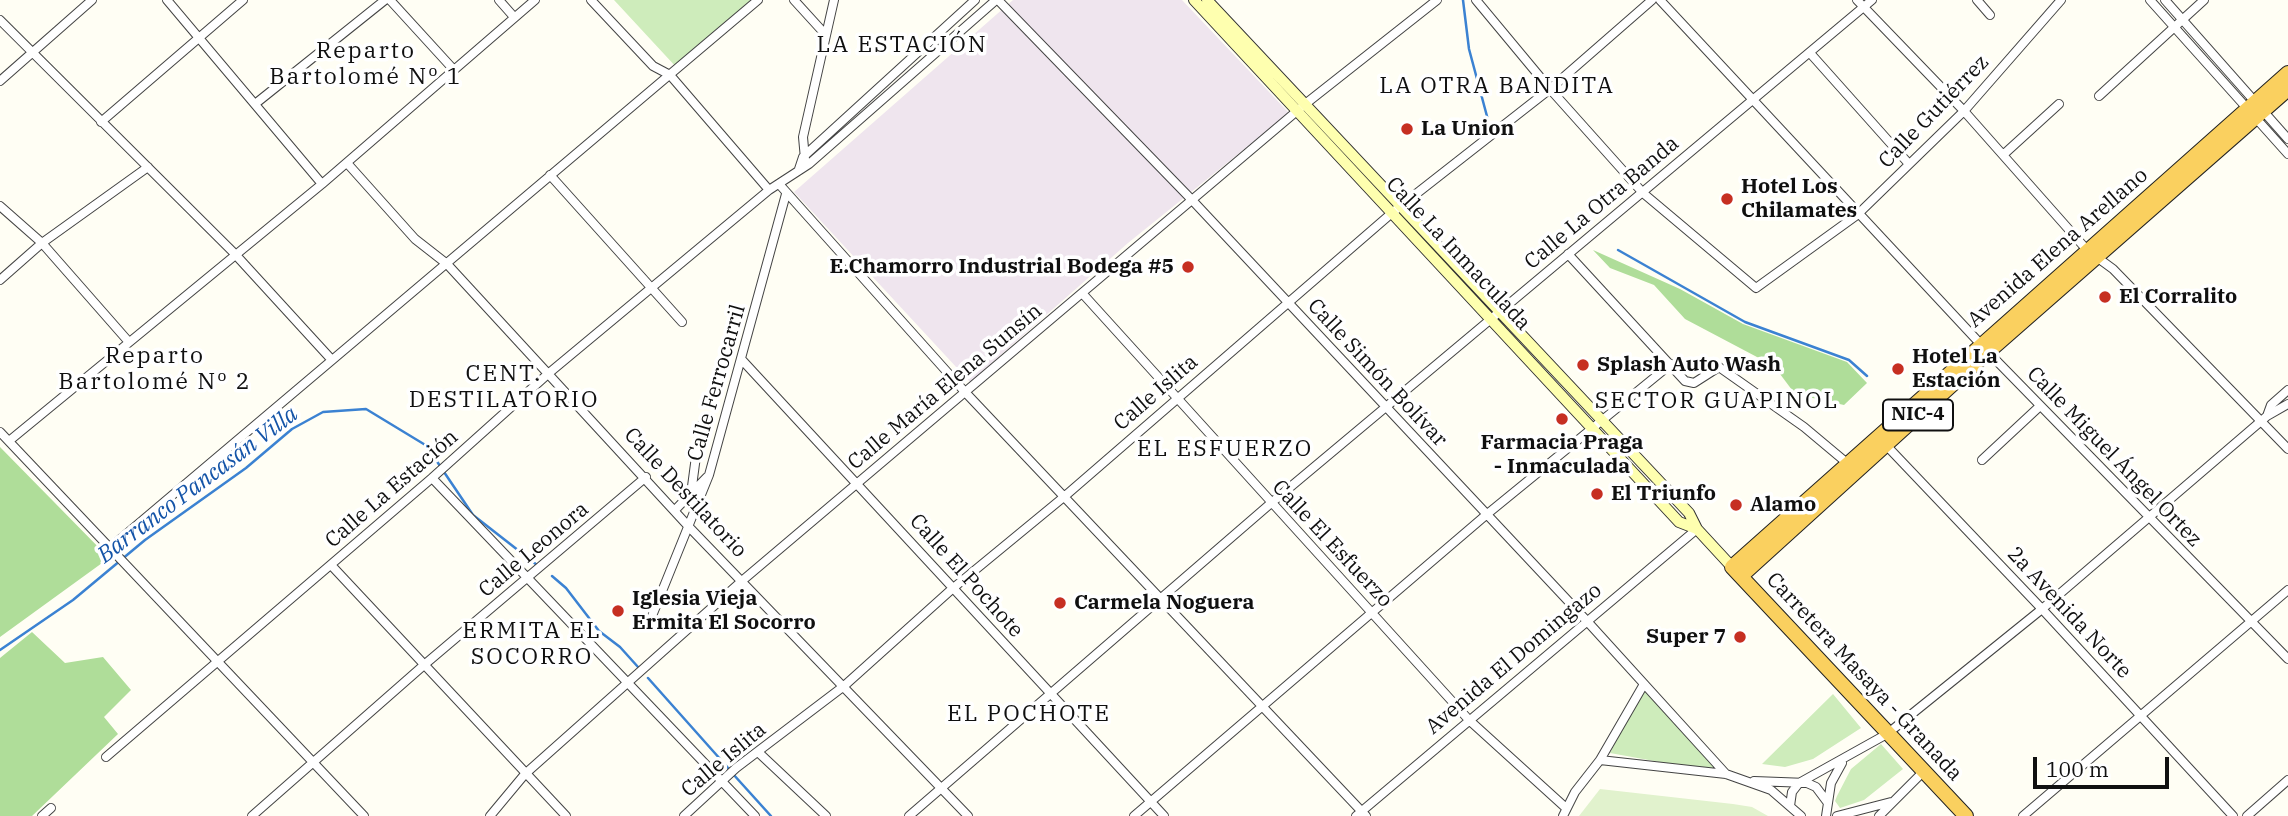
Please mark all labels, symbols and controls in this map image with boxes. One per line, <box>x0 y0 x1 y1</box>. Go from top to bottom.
district label: LA ESTACIÓN <box>818 31 986 59</box>
district label: Reparto Bartolomé Nº 1 <box>283 37 449 91</box>
street label: Calle Gutiérrez <box>1874 50 1994 174</box>
district label: LA OTRA BANDITA <box>1381 72 1613 100</box>
place label: La Union <box>1421 116 1514 142</box>
marker: La Union <box>1399 121 1415 137</box>
street label: Calle La Otra Banda <box>1520 131 1684 275</box>
street label: Avenida Elena Arellano <box>1963 163 2153 333</box>
street label: Calle La Inmaculada <box>1380 172 1536 336</box>
place label: Hotel Los Chilamates <box>1741 174 1857 224</box>
marker: Hotel Los Chilamates <box>1719 191 1735 207</box>
place label: E.Chamorro Industrial Bodega #5 <box>829 254 1174 280</box>
marker: E.Chamorro Industrial Bodega #5 <box>1180 259 1196 275</box>
place label: El Corralito <box>2119 284 2237 310</box>
marker: El Corralito <box>2097 289 2113 305</box>
street label: Calle Simón Bolívar <box>1302 294 1452 452</box>
street label: Calle María Elena Sunsín <box>843 298 1047 476</box>
street label: Calle Ferrocarril <box>683 302 751 464</box>
district label: Reparto Bartolomé Nº 2 <box>72 342 238 396</box>
place label: Hotel La Estación <box>1912 344 2001 394</box>
street label: Calle Islita <box>1109 350 1203 436</box>
place label: Splash Auto Wash <box>1597 352 1781 378</box>
marker: Splash Auto Wash <box>1575 357 1591 373</box>
district label: CENT. DESTILATORIO <box>410 360 598 414</box>
marker: Hotel La Estación <box>1890 361 1906 377</box>
street label: Calle Miguel Ángel Ortez <box>2021 362 2207 552</box>
district label: SECTOR GUAPINOL <box>1597 387 1837 415</box>
road number: NIC-4 <box>1883 400 1953 430</box>
water label: Barranco Pancasán Villa <box>92 401 304 569</box>
marker: Farmacia Praga - Inmaculada <box>1554 411 1570 427</box>
street label: Calle Destilatorio <box>618 423 752 563</box>
street label: Calle La Estación <box>320 425 464 553</box>
place label: Farmacia Praga - Inmaculada <box>1481 430 1643 480</box>
district label: EL ESFUERZO <box>1138 435 1312 463</box>
street label: Calle El Esfuerzo <box>1267 475 1397 613</box>
place label: El Triunfo <box>1611 481 1716 507</box>
marker: El Triunfo <box>1589 486 1605 502</box>
place label: Alamo <box>1750 492 1816 518</box>
street label: Calle Leonora <box>474 497 594 603</box>
marker: Alamo <box>1728 497 1744 513</box>
street label: Calle El Pochote <box>904 509 1028 643</box>
street label: 2a Avenida Norte <box>2002 542 2136 684</box>
street label: Carretera Masaya - Granada <box>1761 568 1967 786</box>
street label: Avenida El Domingazo <box>1421 578 1607 740</box>
place label: Iglesia Vieja Ermita El Socorro <box>632 586 816 636</box>
place label: Carmela Noguera <box>1074 590 1255 616</box>
marker: Carmela Noguera <box>1052 595 1068 611</box>
marker: Iglesia Vieja Ermita El Socorro <box>610 603 626 619</box>
district label: ERMITA EL SOCORRO <box>463 617 601 671</box>
place label: Super 7 <box>1646 624 1726 650</box>
marker: Super 7 <box>1732 629 1748 645</box>
district label: EL POCHOTE <box>948 700 1110 728</box>
street label: Calle Islita <box>676 717 772 803</box>
scale bar <box>2036 742 2172 786</box>
text: 100 m <box>2046 755 2109 783</box>

